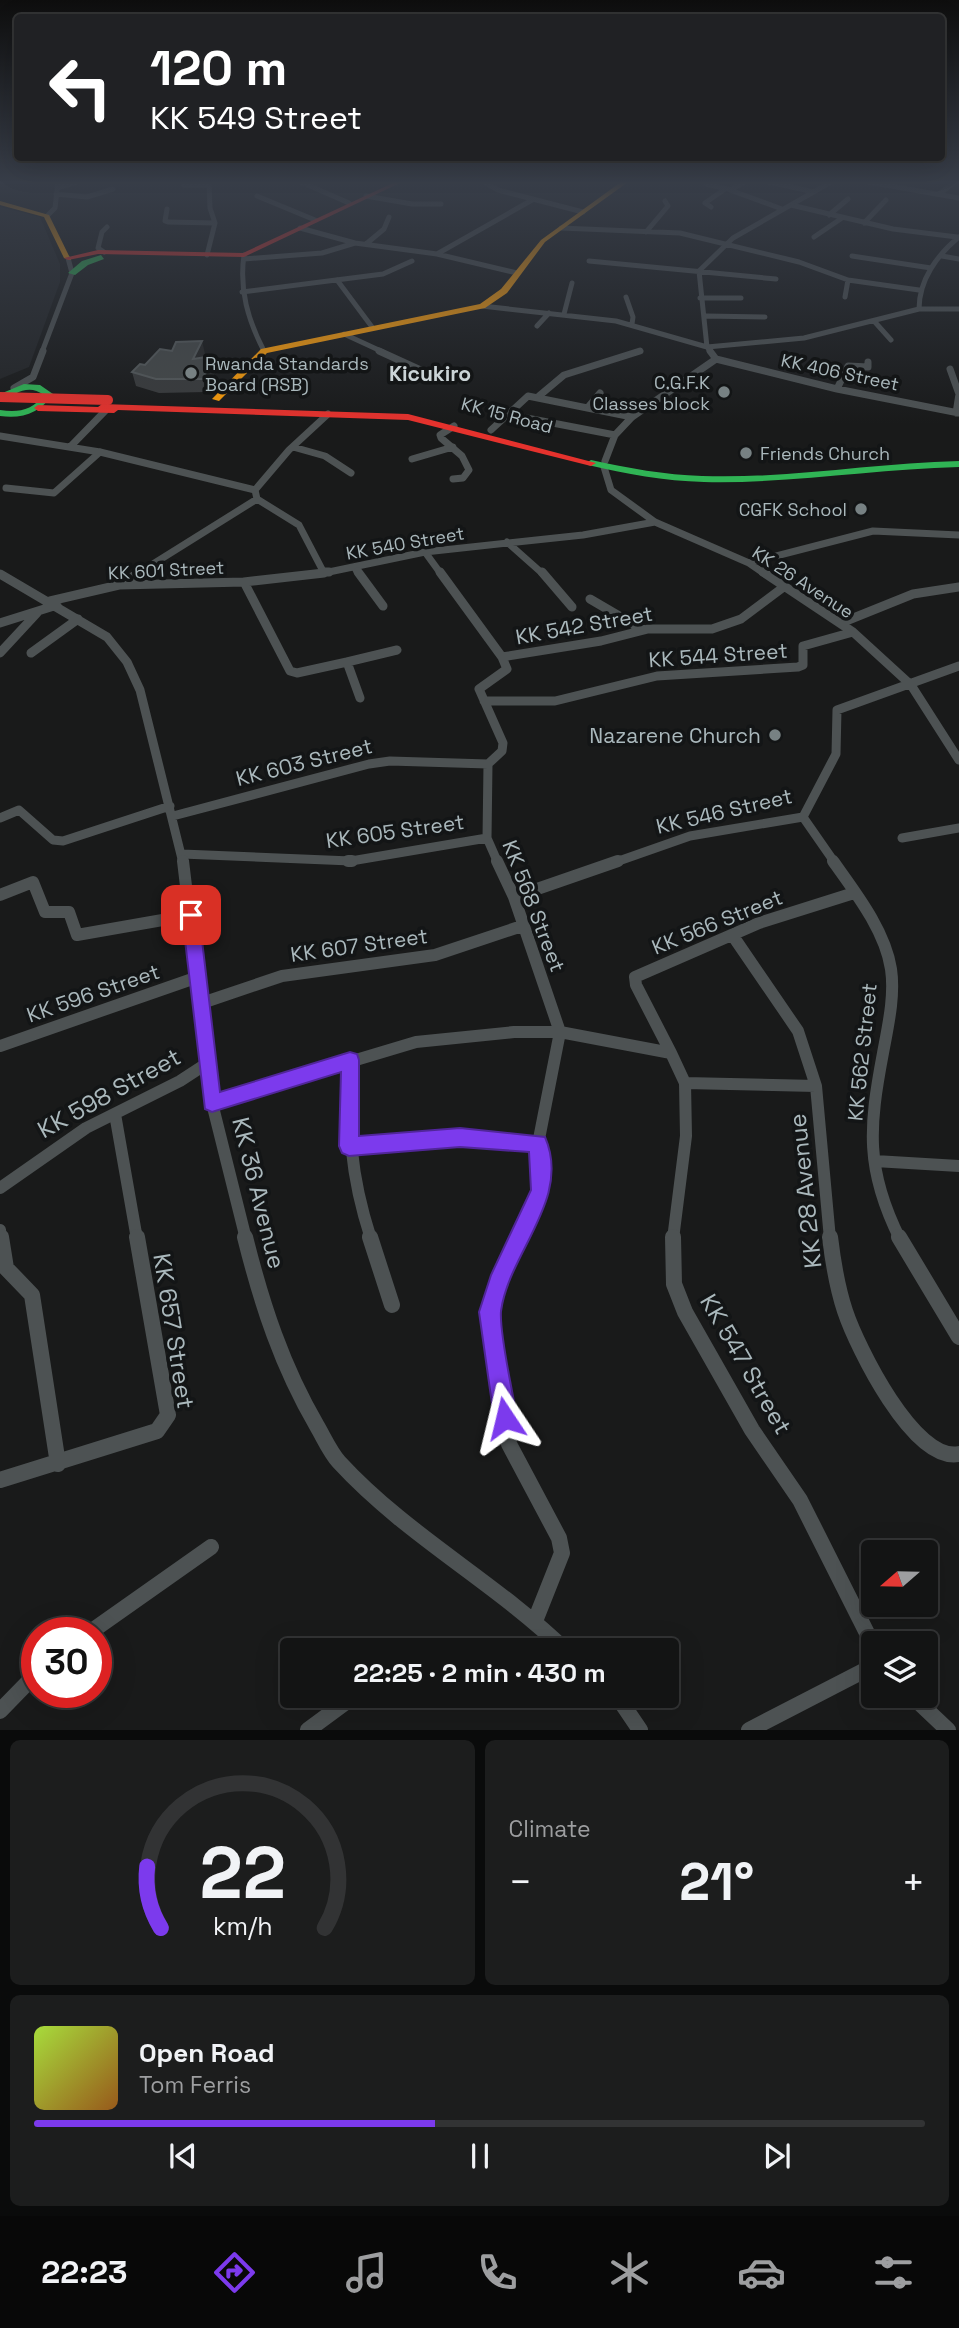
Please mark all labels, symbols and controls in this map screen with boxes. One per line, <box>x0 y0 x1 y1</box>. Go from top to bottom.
text: 120 m <box>150 37 287 99</box>
icon: left <box>35 42 126 133</box>
text: KK 549 Street <box>150 98 362 138</box>
street label: KK 406 Street <box>779 348 901 396</box>
place label: Rwanda Standards Board (RSB) <box>205 352 369 396</box>
district label: Kicukiro <box>389 360 471 387</box>
marker: Rwanda Standards Board (RSB) <box>183 365 199 381</box>
place label: C.G.F.K Classes block <box>592 371 710 415</box>
marker: C.G.F.K Classes block <box>716 384 732 400</box>
street label: KK 15 Road <box>459 392 555 438</box>
place label: Friends Church <box>760 442 890 465</box>
marker: Friends Church <box>738 445 754 461</box>
place label: CGFK School <box>739 498 847 521</box>
marker: CGFK School <box>853 501 869 517</box>
street label: KK 540 Street <box>344 521 466 565</box>
street label: KK 26 Avenue <box>748 541 858 623</box>
street label: KK 601 Street <box>107 555 225 585</box>
street label: KK 542 Street <box>513 600 655 650</box>
street label: KK 544 Street <box>648 637 788 673</box>
place label: Nazarene Church <box>589 722 761 749</box>
marker: Nazarene Church <box>767 727 783 743</box>
street label: KK 603 Street <box>233 732 375 792</box>
street label: KK 546 Street <box>653 782 795 840</box>
street label: KK 605 Street <box>324 808 466 854</box>
street label: KK 568 Street <box>496 836 572 976</box>
street label: KK 566 Street <box>648 883 786 961</box>
pin <box>161 885 221 945</box>
icon: arrive <box>172 896 210 934</box>
street label: KK 607 Street <box>289 922 429 968</box>
street label: KK 596 Street <box>23 958 163 1028</box>
street label: KK 562 Street <box>841 982 883 1122</box>
street label: KK 598 Street <box>32 1041 186 1145</box>
street label: KK 28 Avenue <box>781 1112 829 1270</box>
street label: KK 36 Avenue <box>225 1114 293 1272</box>
street label: KK 657 Street <box>146 1251 202 1411</box>
street label: KK 547 Street <box>693 1288 799 1440</box>
position arrow <box>468 1381 542 1455</box>
north arrow <box>861 1540 938 1617</box>
map controls <box>861 1540 938 1708</box>
speed limit sign: 30 <box>21 1617 112 1708</box>
button: layers <box>861 1631 938 1708</box>
text: 22:25 · 2 min · 430 m <box>353 1656 606 1690</box>
text: Climate <box>509 1814 591 1844</box>
text: 22 <box>199 1827 285 1920</box>
text: 21° <box>679 1849 754 1915</box>
text: − <box>509 1858 532 1906</box>
text: + <box>901 1858 925 1906</box>
text: km/h <box>212 1910 272 1942</box>
text: Open Road <box>139 2036 275 2070</box>
text: Tom Ferris <box>139 2070 251 2100</box>
icon: previous <box>164 2137 202 2175</box>
icon: pause <box>461 2137 499 2175</box>
icon: next <box>758 2137 796 2175</box>
icon: directions <box>210 2248 259 2297</box>
icon: music <box>342 2248 391 2297</box>
icon: phone <box>473 2248 522 2297</box>
icon: climate <box>605 2248 654 2297</box>
icon: car <box>737 2248 786 2297</box>
icon: filters <box>869 2248 918 2297</box>
text: 22:23 <box>41 2252 127 2292</box>

